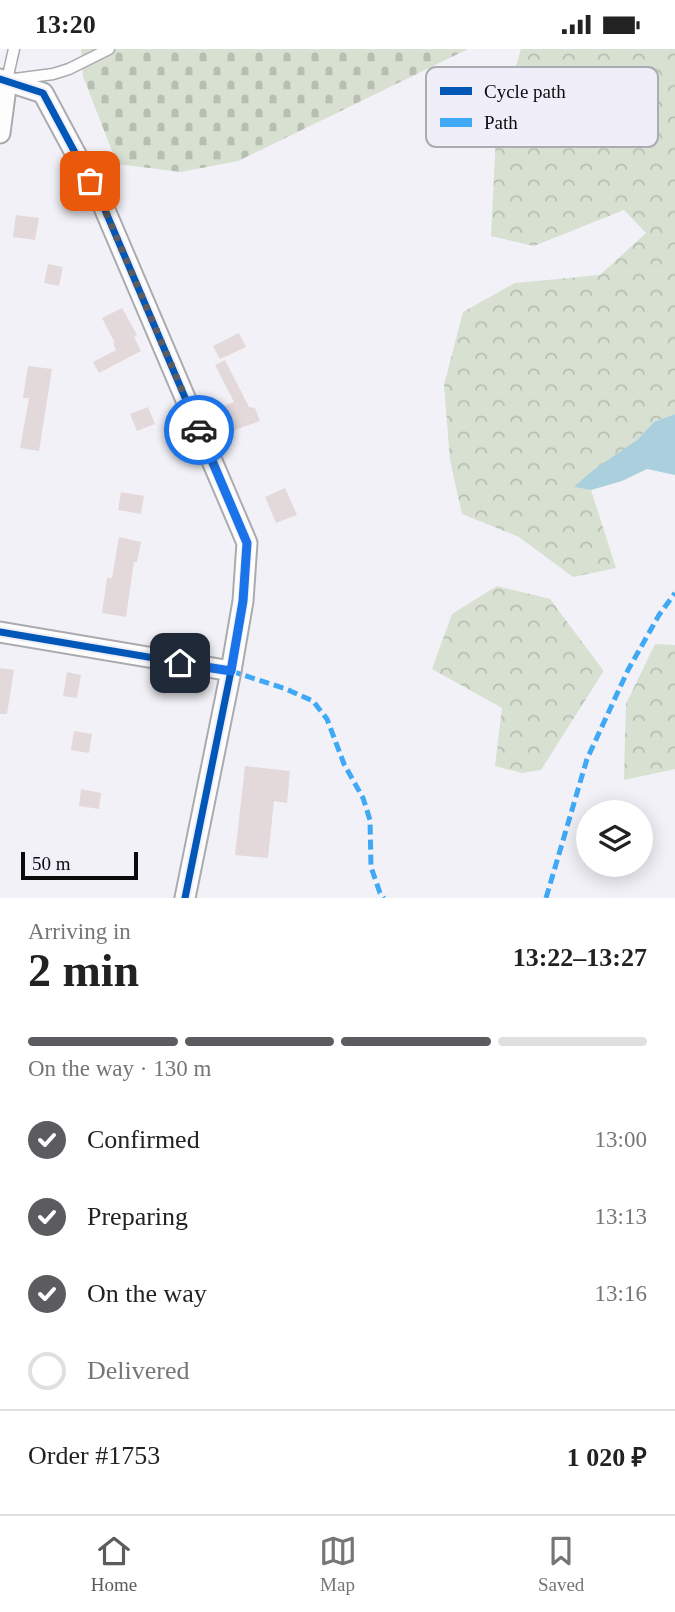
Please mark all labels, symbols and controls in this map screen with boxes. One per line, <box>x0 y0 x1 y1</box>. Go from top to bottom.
text: 13:20 <box>35 10 96 39</box>
legend <box>426 67 658 147</box>
text: Cycle path <box>484 81 566 102</box>
text: Path <box>484 112 518 133</box>
pin <box>60 151 120 211</box>
icon: bag <box>71 162 109 200</box>
courier <box>164 395 234 465</box>
icon: car <box>180 411 218 449</box>
pin <box>150 633 210 693</box>
icon: home <box>161 644 199 682</box>
map controls <box>576 800 653 877</box>
button: layers <box>576 800 653 877</box>
scale bar <box>21 849 138 881</box>
text: 50 m <box>32 853 71 874</box>
text: Arriving in <box>28 919 131 944</box>
text: 13:22–13:27 <box>513 943 647 972</box>
text: 2 min <box>28 945 139 996</box>
text: On the way · 130 m <box>28 1056 211 1081</box>
icon: check <box>28 1121 66 1159</box>
text: Confirmed <box>87 1125 200 1154</box>
text: 13:00 <box>595 1127 647 1152</box>
icon: check <box>28 1198 66 1236</box>
text: Preparing <box>87 1202 188 1231</box>
text: 13:13 <box>595 1204 647 1229</box>
icon: check <box>28 1275 66 1313</box>
text: On the way <box>87 1279 207 1308</box>
text: 13:16 <box>595 1281 647 1306</box>
text: Delivered <box>87 1356 190 1385</box>
text: Order #1753 <box>28 1441 160 1470</box>
text: 1 020 ₽ <box>567 1443 647 1472</box>
tab: Home <box>91 1532 137 1596</box>
tab: Map <box>319 1532 357 1596</box>
tab: Saved <box>538 1532 584 1596</box>

